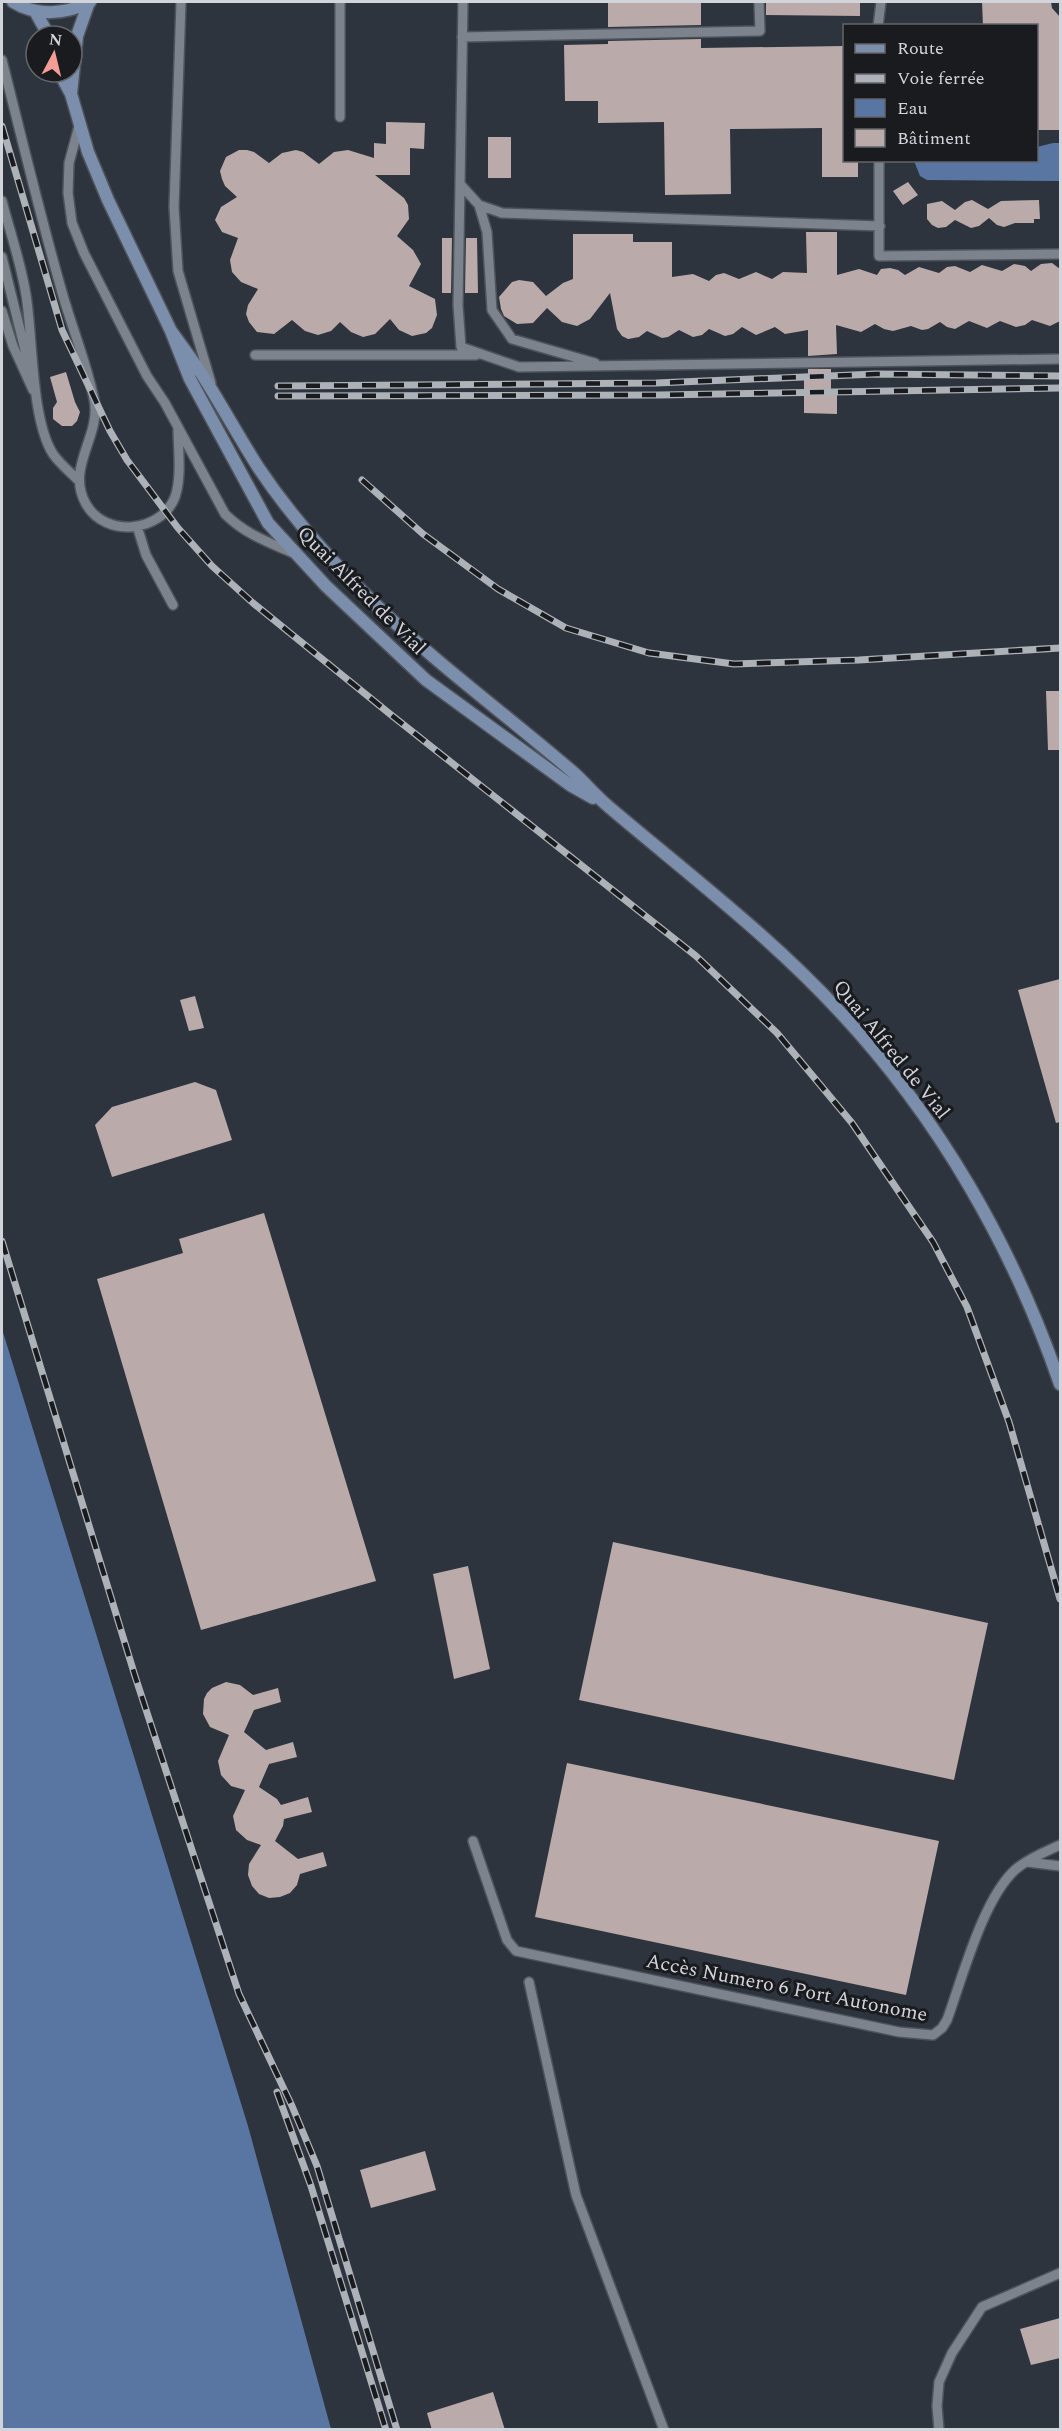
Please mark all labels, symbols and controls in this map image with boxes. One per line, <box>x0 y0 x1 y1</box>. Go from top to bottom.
north arrow <box>24 24 84 84</box>
legend <box>843 24 1038 162</box>
text: N <box>48 27 64 53</box>
text: Route <box>897 35 944 62</box>
text: Voie ferrée <box>897 65 985 92</box>
text: Eau <box>897 95 928 122</box>
text: Bâtiment <box>897 125 971 152</box>
street label: Quai Alfred de Vial <box>290 519 433 662</box>
street label: Quai Alfred de Vial <box>825 973 957 1126</box>
street label: Accès Numero 6 Port Autonome <box>644 1946 930 2030</box>

